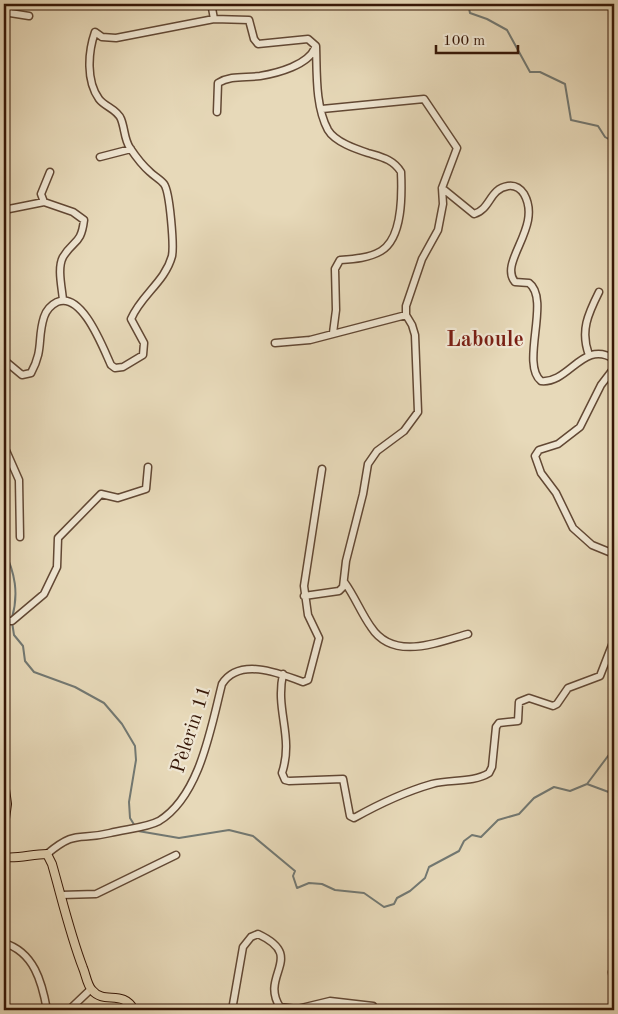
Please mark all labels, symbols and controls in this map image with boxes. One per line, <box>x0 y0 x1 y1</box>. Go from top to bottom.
scale bar <box>436 22 518 54</box>
text: 100 m <box>443 34 485 49</box>
district label: Laboule <box>446 329 524 351</box>
street label: Pèlerin 11 <box>168 683 215 776</box>

